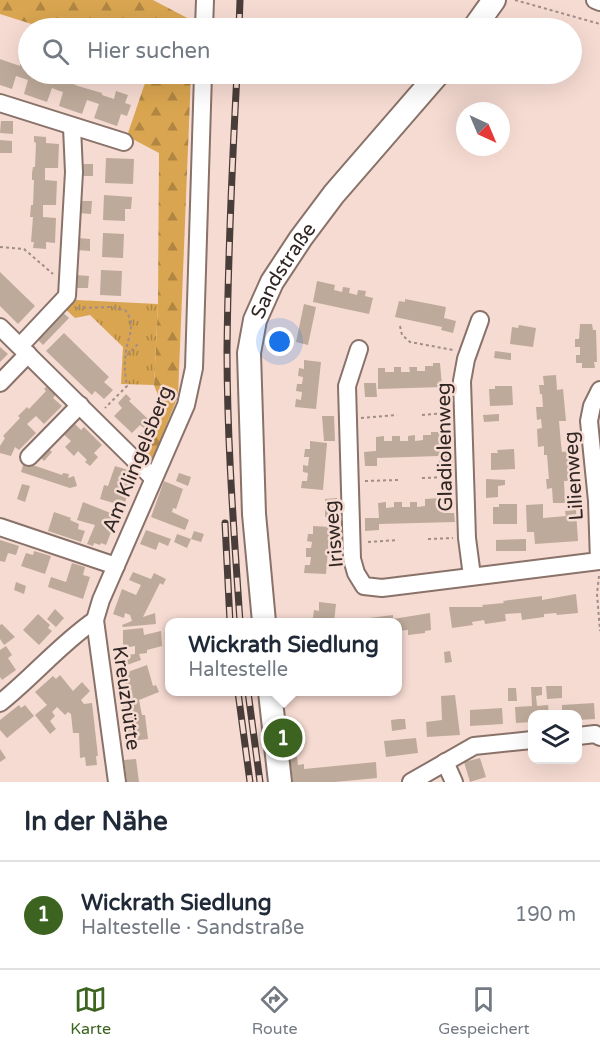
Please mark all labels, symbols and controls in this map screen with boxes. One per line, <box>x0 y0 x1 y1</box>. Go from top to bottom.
search box <box>18 18 582 84</box>
icon: search <box>39 35 72 68</box>
text: Hier suchen <box>87 38 210 64</box>
north arrow <box>456 102 510 156</box>
street label: Sandstraße <box>246 218 321 323</box>
your location <box>265 327 294 356</box>
street label: Am Klingelsberg <box>98 382 178 536</box>
street label: Gladiolenweg <box>432 382 458 512</box>
street label: Lilienweg <box>559 430 589 521</box>
street label: Irisweg <box>319 499 349 568</box>
popup <box>165 618 402 696</box>
text: Wickrath Siedlung <box>188 632 379 658</box>
street label: Kreuzhütte <box>107 644 145 752</box>
text: Haltestelle <box>188 658 288 682</box>
map controls <box>528 710 582 764</box>
button: layers <box>528 710 582 764</box>
pin: 1 <box>264 716 302 760</box>
text: In der Nähe <box>24 806 168 837</box>
text: Wickrath Siedlung <box>81 890 272 916</box>
text: 1 <box>37 903 50 927</box>
text: 190 m <box>515 903 576 927</box>
text: Haltestelle · Sandstraße <box>81 916 304 940</box>
tab: Karte <box>70 983 111 1039</box>
tab: Route <box>252 983 298 1039</box>
tab: Gespeichert <box>438 983 530 1039</box>

